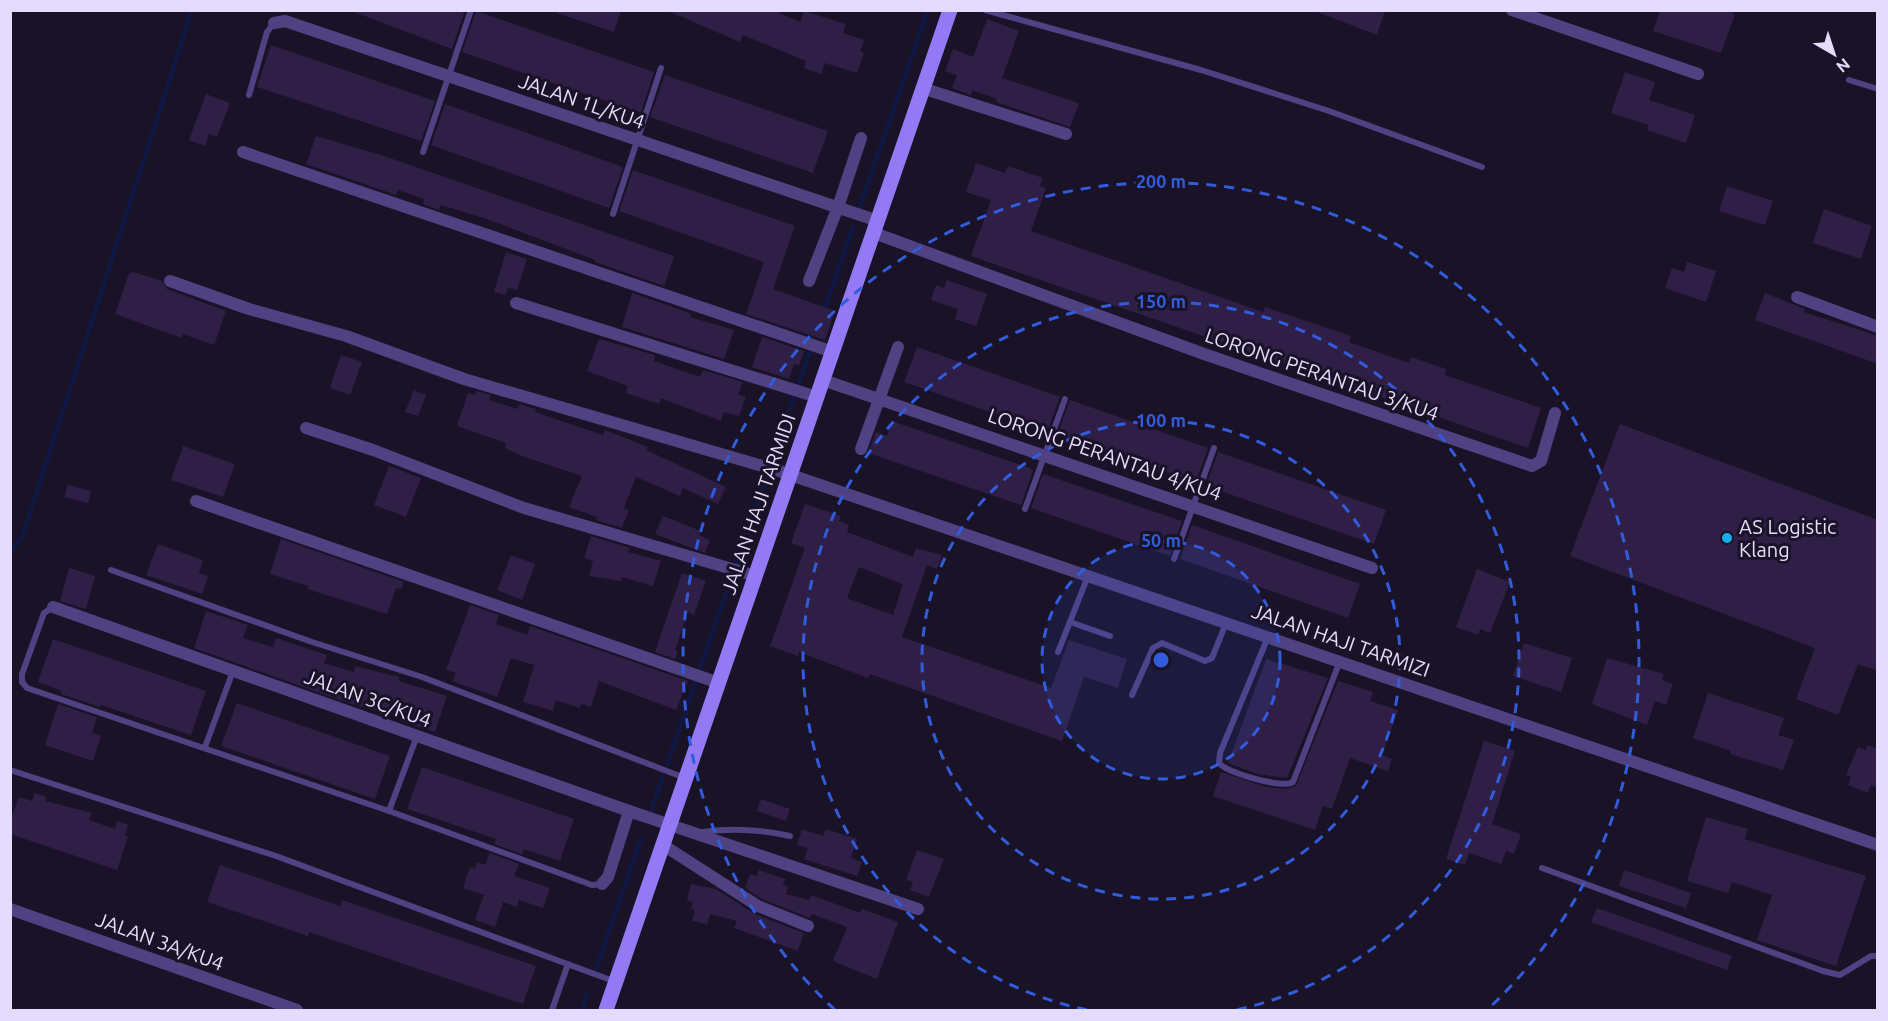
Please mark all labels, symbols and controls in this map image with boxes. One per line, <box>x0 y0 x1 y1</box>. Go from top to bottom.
north arrow <box>1804 24 1864 84</box>
text: N <box>1833 55 1854 76</box>
street label: JALAN 1L/KU4 <box>516 69 648 133</box>
text: 200 m <box>1136 171 1186 191</box>
text: 150 m <box>1136 291 1186 311</box>
street label: LORONG PERANTAU 3/KU4 <box>1202 323 1442 425</box>
street label: LORONG PERANTAU 4/KU4 <box>985 403 1225 505</box>
text: 100 m <box>1136 410 1186 430</box>
street label: JALAN HAJI TARMIDI <box>716 411 800 597</box>
place label: AS Logistic Klang <box>1739 515 1836 561</box>
text: 50 m <box>1141 530 1181 550</box>
marker: AS Logistic Klang <box>1720 531 1734 545</box>
street label: JALAN HAJI TARMIZI <box>1249 599 1433 681</box>
centre of rings <box>1151 650 1171 670</box>
street label: JALAN 3C/KU4 <box>301 664 435 732</box>
street label: JALAN 3A/KU4 <box>93 907 227 975</box>

